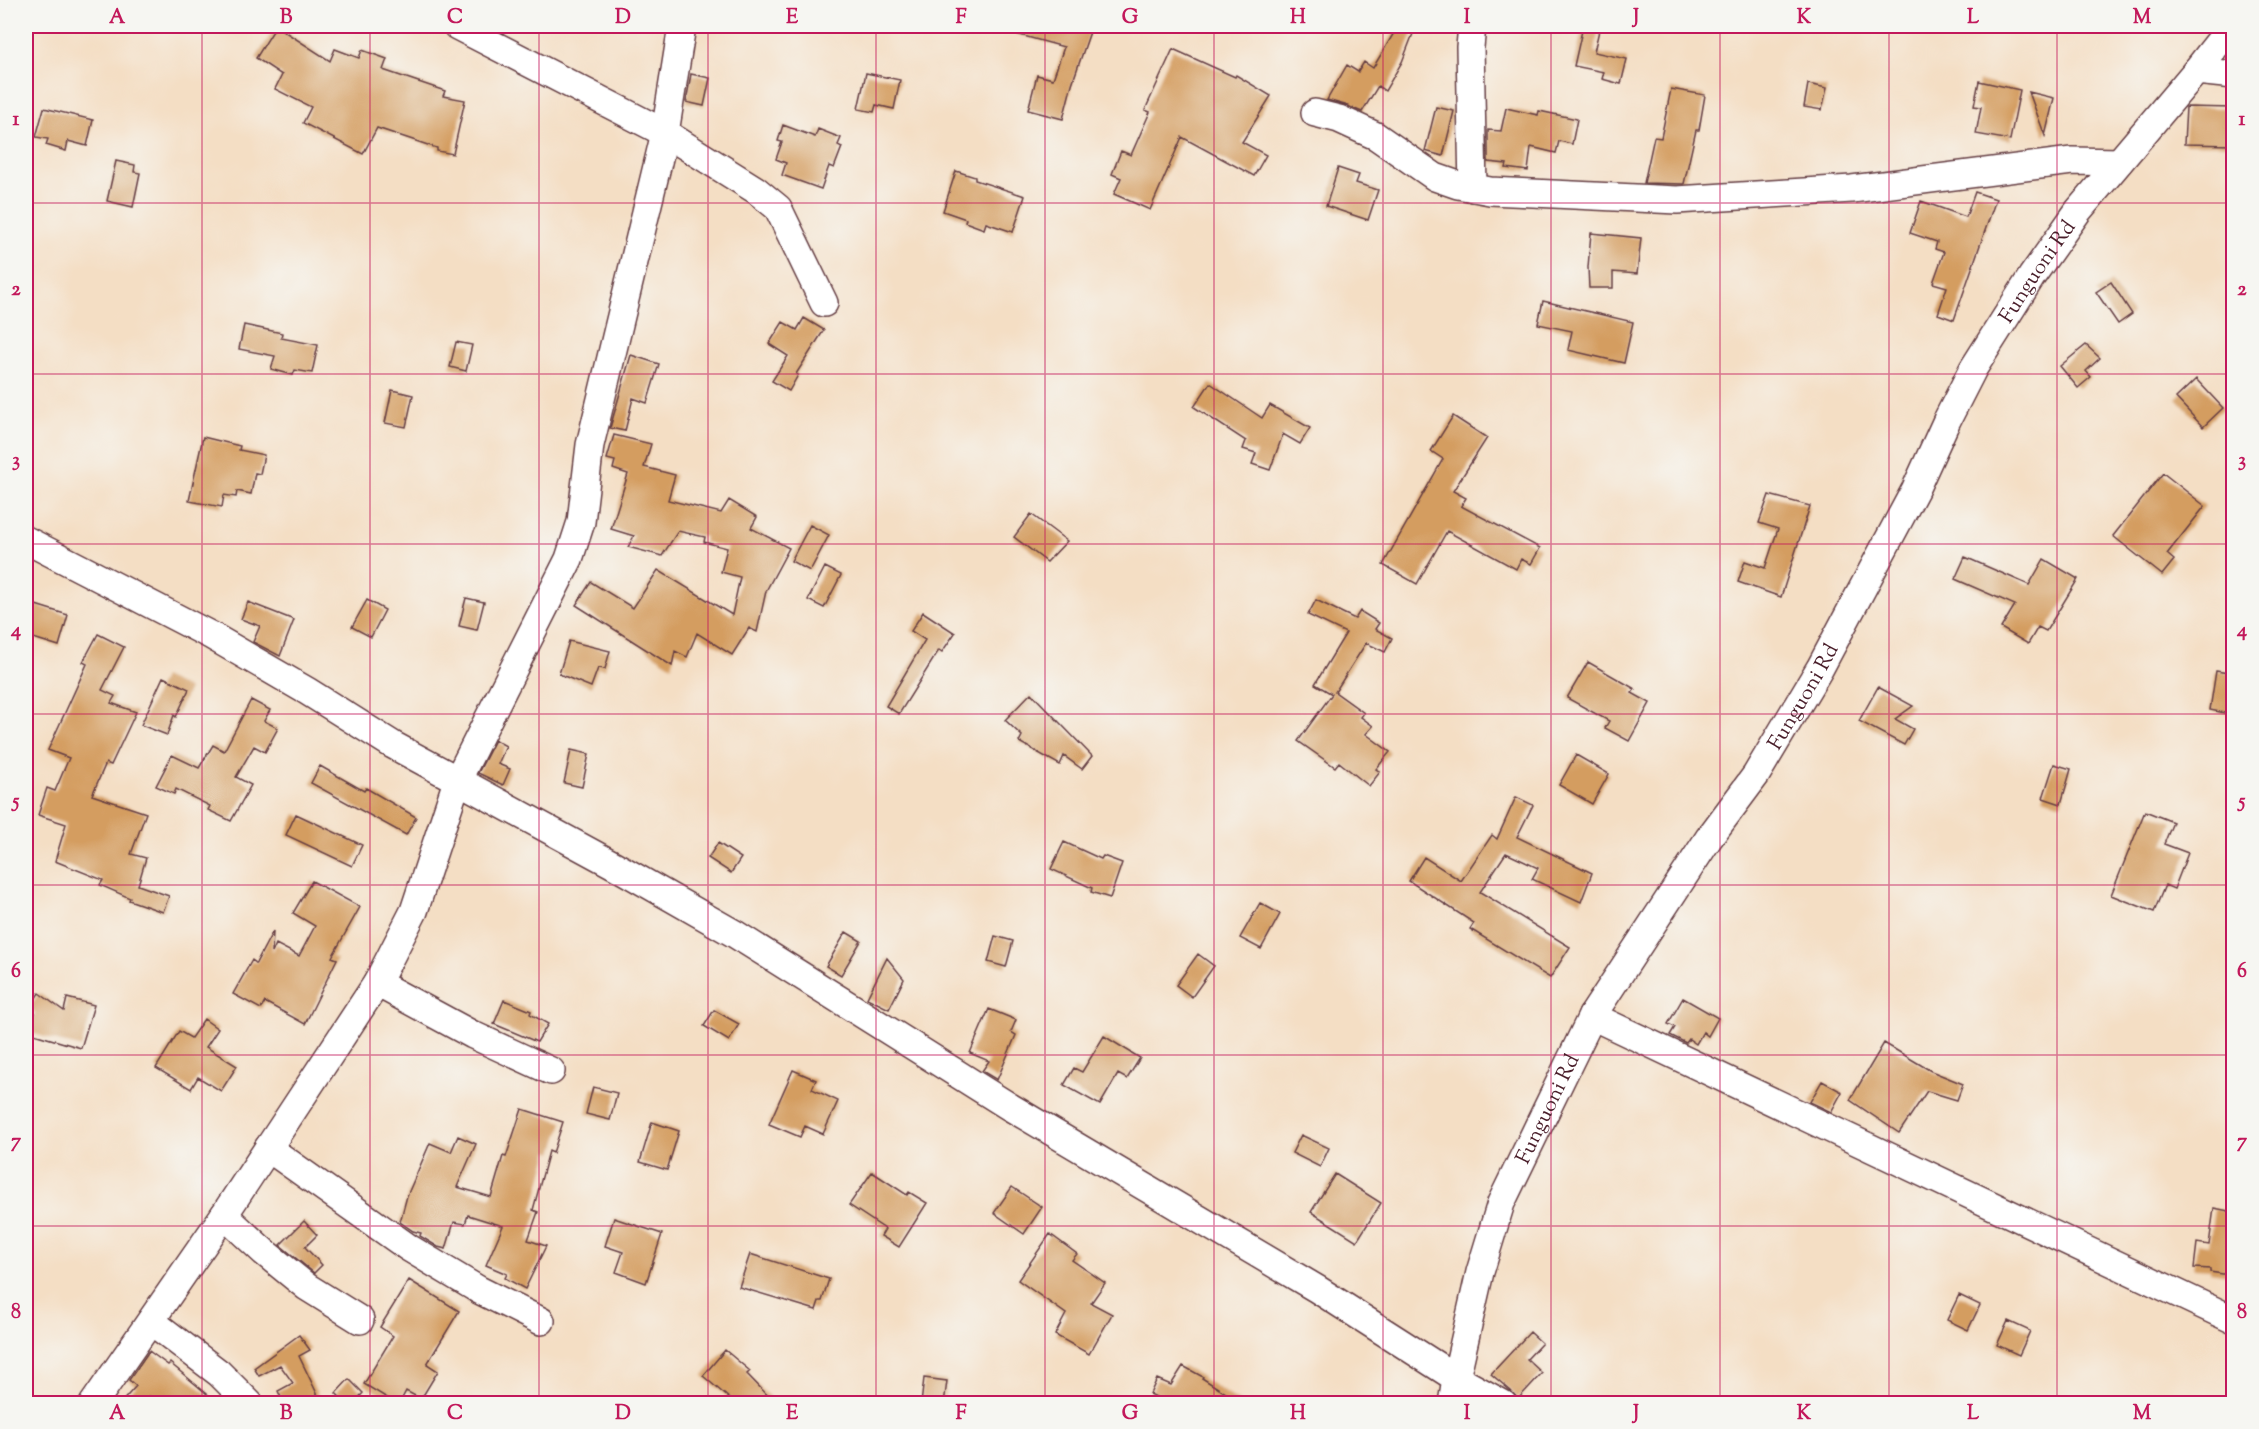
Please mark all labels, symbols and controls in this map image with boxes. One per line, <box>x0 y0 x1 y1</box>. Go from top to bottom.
text: A <box>109 4 126 33</box>
text: B <box>280 4 293 33</box>
text: C <box>447 4 463 33</box>
text: D <box>615 4 631 33</box>
text: E <box>786 4 799 33</box>
text: F <box>955 4 967 33</box>
text: G <box>1122 4 1139 33</box>
text: H <box>1290 4 1306 33</box>
text: I <box>1464 4 1471 33</box>
text: J <box>1631 4 1639 33</box>
text: K <box>1797 4 1812 33</box>
text: L <box>1967 4 1980 33</box>
text: M <box>2133 4 2152 33</box>
text: 1 <box>13 106 20 135</box>
text: 1 <box>2239 106 2246 135</box>
street label: Funguoni Rd <box>1993 215 2084 330</box>
text: 2 <box>11 276 21 305</box>
text: 2 <box>2237 276 2247 305</box>
text: 3 <box>12 447 20 476</box>
text: 3 <box>2238 447 2246 476</box>
text: 4 <box>10 617 21 646</box>
text: 4 <box>2236 617 2247 646</box>
street label: Funguoni Rd <box>1761 639 1847 756</box>
text: 5 <box>11 788 20 817</box>
text: 5 <box>2237 788 2246 817</box>
text: 6 <box>11 958 21 987</box>
text: 6 <box>2237 958 2247 987</box>
street label: Funguoni Rd <box>1509 1050 1588 1170</box>
text: 7 <box>11 1128 22 1157</box>
text: 7 <box>2237 1128 2248 1157</box>
text: 8 <box>11 1299 21 1328</box>
text: 8 <box>2237 1299 2247 1328</box>
text: A <box>109 1400 126 1429</box>
text: B <box>280 1400 293 1429</box>
text: C <box>447 1400 463 1429</box>
text: D <box>615 1400 631 1429</box>
text: E <box>786 1400 799 1429</box>
text: F <box>955 1400 967 1429</box>
text: G <box>1122 1400 1139 1429</box>
text: H <box>1290 1400 1306 1429</box>
text: I <box>1464 1400 1471 1429</box>
text: J <box>1631 1400 1639 1429</box>
text: K <box>1797 1400 1812 1429</box>
text: L <box>1967 1400 1980 1429</box>
text: M <box>2133 1400 2152 1429</box>

